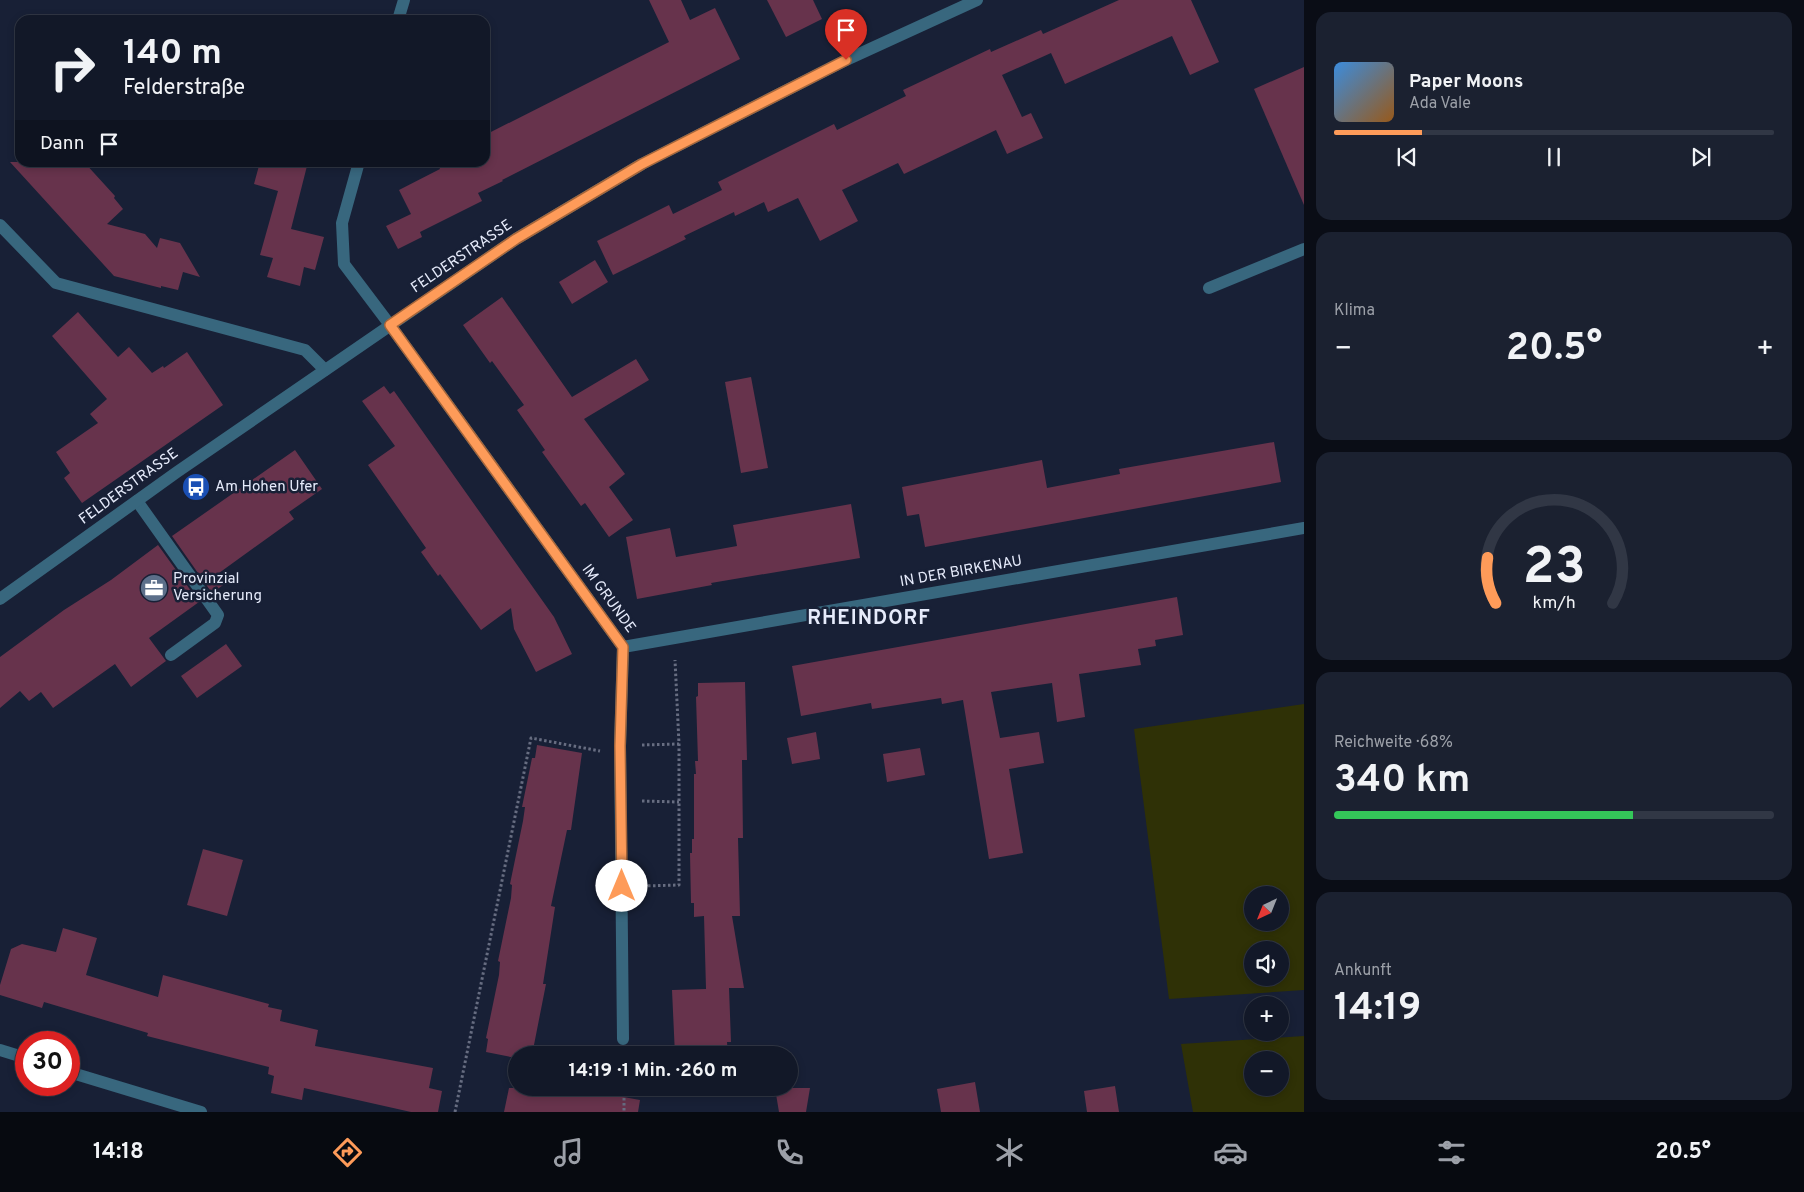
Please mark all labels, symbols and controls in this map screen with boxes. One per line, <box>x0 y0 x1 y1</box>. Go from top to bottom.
pin <box>825 9 867 60</box>
icon: arrive <box>832 16 860 44</box>
text: 140 m <box>123 32 222 76</box>
icon: right <box>40 35 105 100</box>
text: Paper Moons <box>1409 70 1523 94</box>
text: Felderstraße <box>123 75 245 102</box>
text: Ada Vale <box>1409 94 1471 114</box>
icon: arrive <box>95 130 123 158</box>
text: Dann <box>40 132 85 156</box>
icon: previous <box>1393 143 1421 171</box>
icon: pause <box>1540 143 1568 171</box>
icon: next <box>1687 143 1715 171</box>
street label: FELDERSTRASSE <box>408 216 516 298</box>
text: Klima <box>1334 301 1375 321</box>
text: 20.5° <box>1506 325 1602 374</box>
text: − <box>1334 332 1352 368</box>
text: + <box>1756 332 1774 368</box>
street label: FELDERSTRASSE <box>76 445 182 529</box>
bus stop icon: Am Hohen Ufer <box>181 472 211 502</box>
place label: Am Hohen Ufer <box>215 478 318 497</box>
text: 23 <box>1523 536 1585 602</box>
street label: IN DER BIRKENAU <box>898 552 1024 592</box>
street label: IM GRUNDE <box>577 561 639 637</box>
place label: Provinzial Versicherung <box>173 570 262 606</box>
office icon: Provinzial Versicherung <box>139 573 169 603</box>
text: km/h <box>1532 592 1576 615</box>
district label: RHEINDORF <box>807 606 931 632</box>
text: Reichweite · 68% <box>1334 733 1453 753</box>
text: 340 km <box>1334 757 1470 806</box>
position arrow <box>595 859 647 911</box>
north arrow <box>1244 886 1289 931</box>
map controls <box>1244 886 1289 1096</box>
button: sound <box>1244 941 1289 986</box>
text: Ankunft <box>1334 961 1392 981</box>
text: 14:19 <box>1334 985 1421 1034</box>
button: + <box>1244 996 1289 1041</box>
speed limit sign: 30 <box>15 1031 80 1096</box>
button: − <box>1244 1051 1289 1096</box>
text: 14:19 · 1 Min. · 260 m <box>568 1059 738 1083</box>
icon: directions <box>330 1135 365 1170</box>
icon: music <box>551 1135 586 1170</box>
icon: phone <box>772 1135 807 1170</box>
icon: climate <box>992 1135 1027 1170</box>
icon: car <box>1213 1135 1248 1170</box>
icon: filters <box>1434 1135 1469 1170</box>
text: 14:18 <box>93 1139 144 1166</box>
text: 20.5° <box>1655 1139 1711 1166</box>

